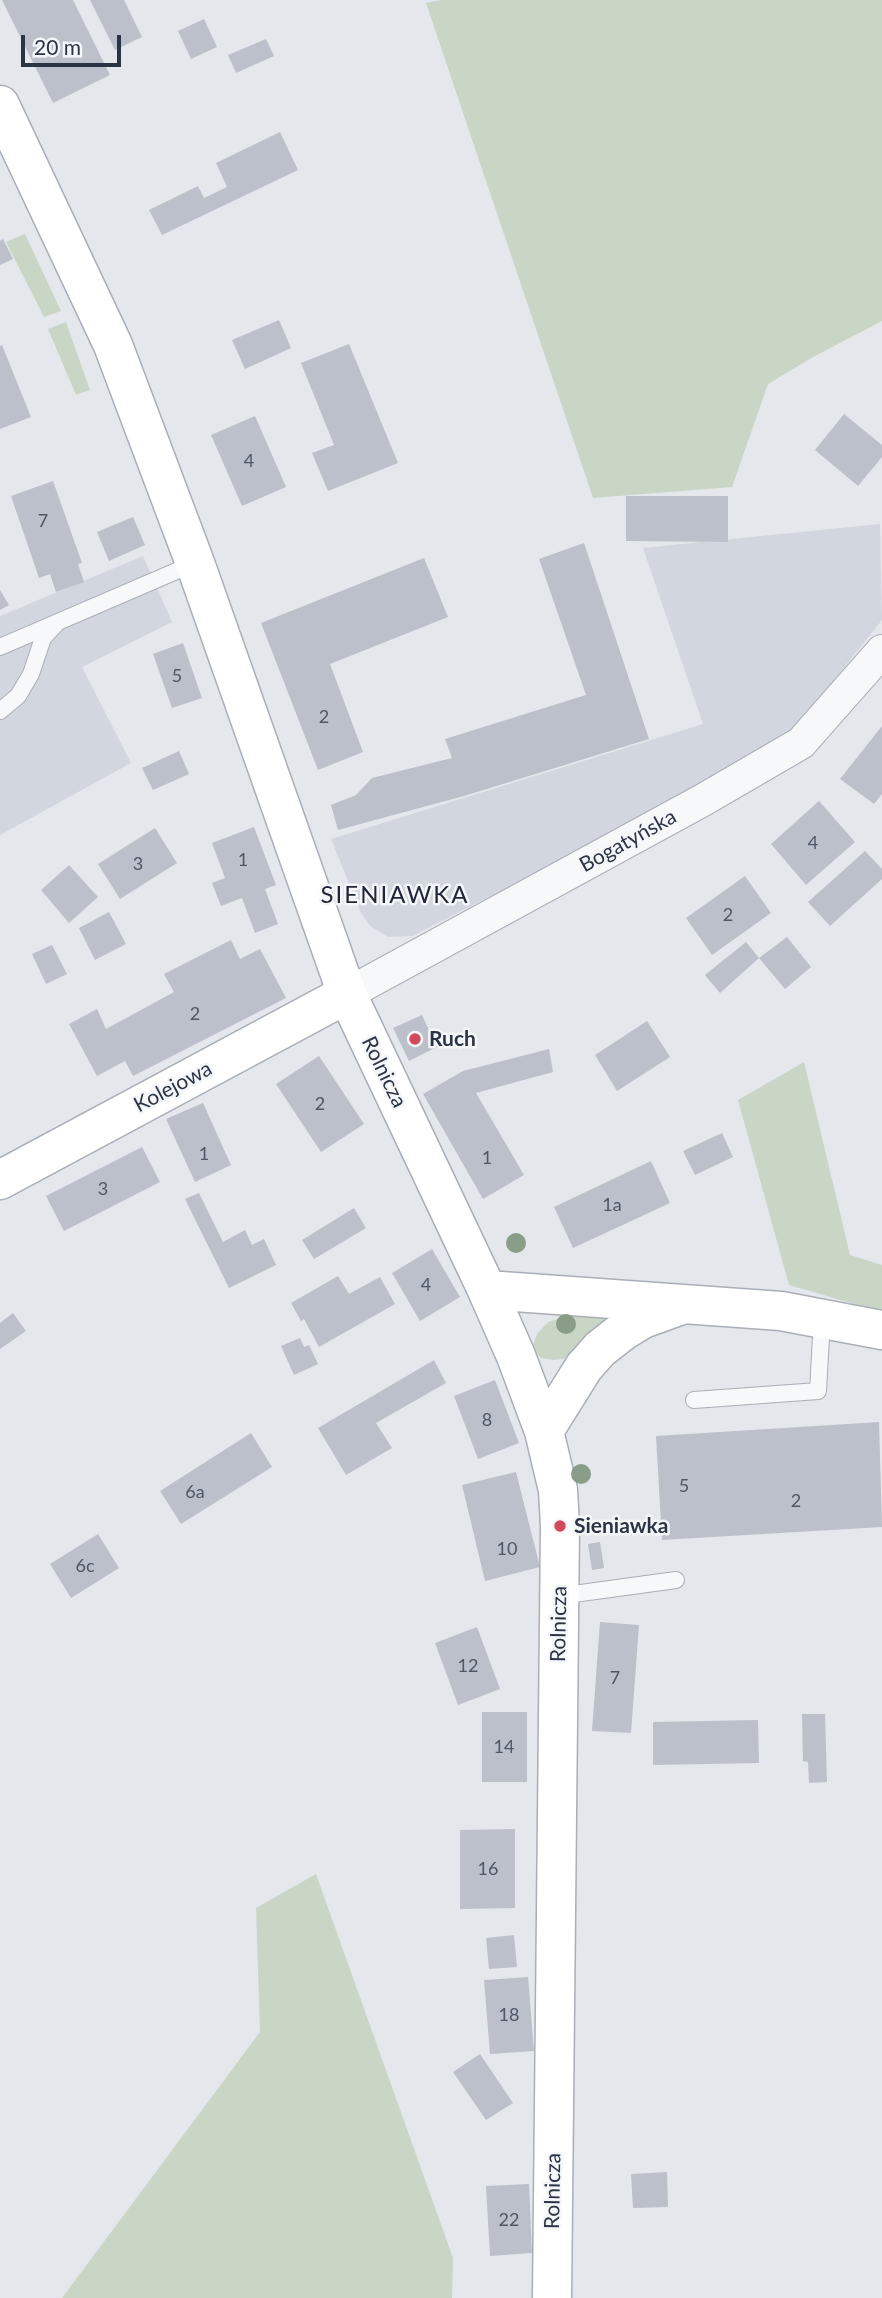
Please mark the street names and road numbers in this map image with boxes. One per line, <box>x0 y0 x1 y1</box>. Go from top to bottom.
street label: Bogatyńska <box>575 804 681 878</box>
street label: Rolnicza <box>356 1032 412 1112</box>
street label: Kolejowa <box>130 1056 216 1118</box>
street label: Rolnicza <box>546 1586 572 1662</box>
street label: Rolnicza <box>540 2153 566 2229</box>

